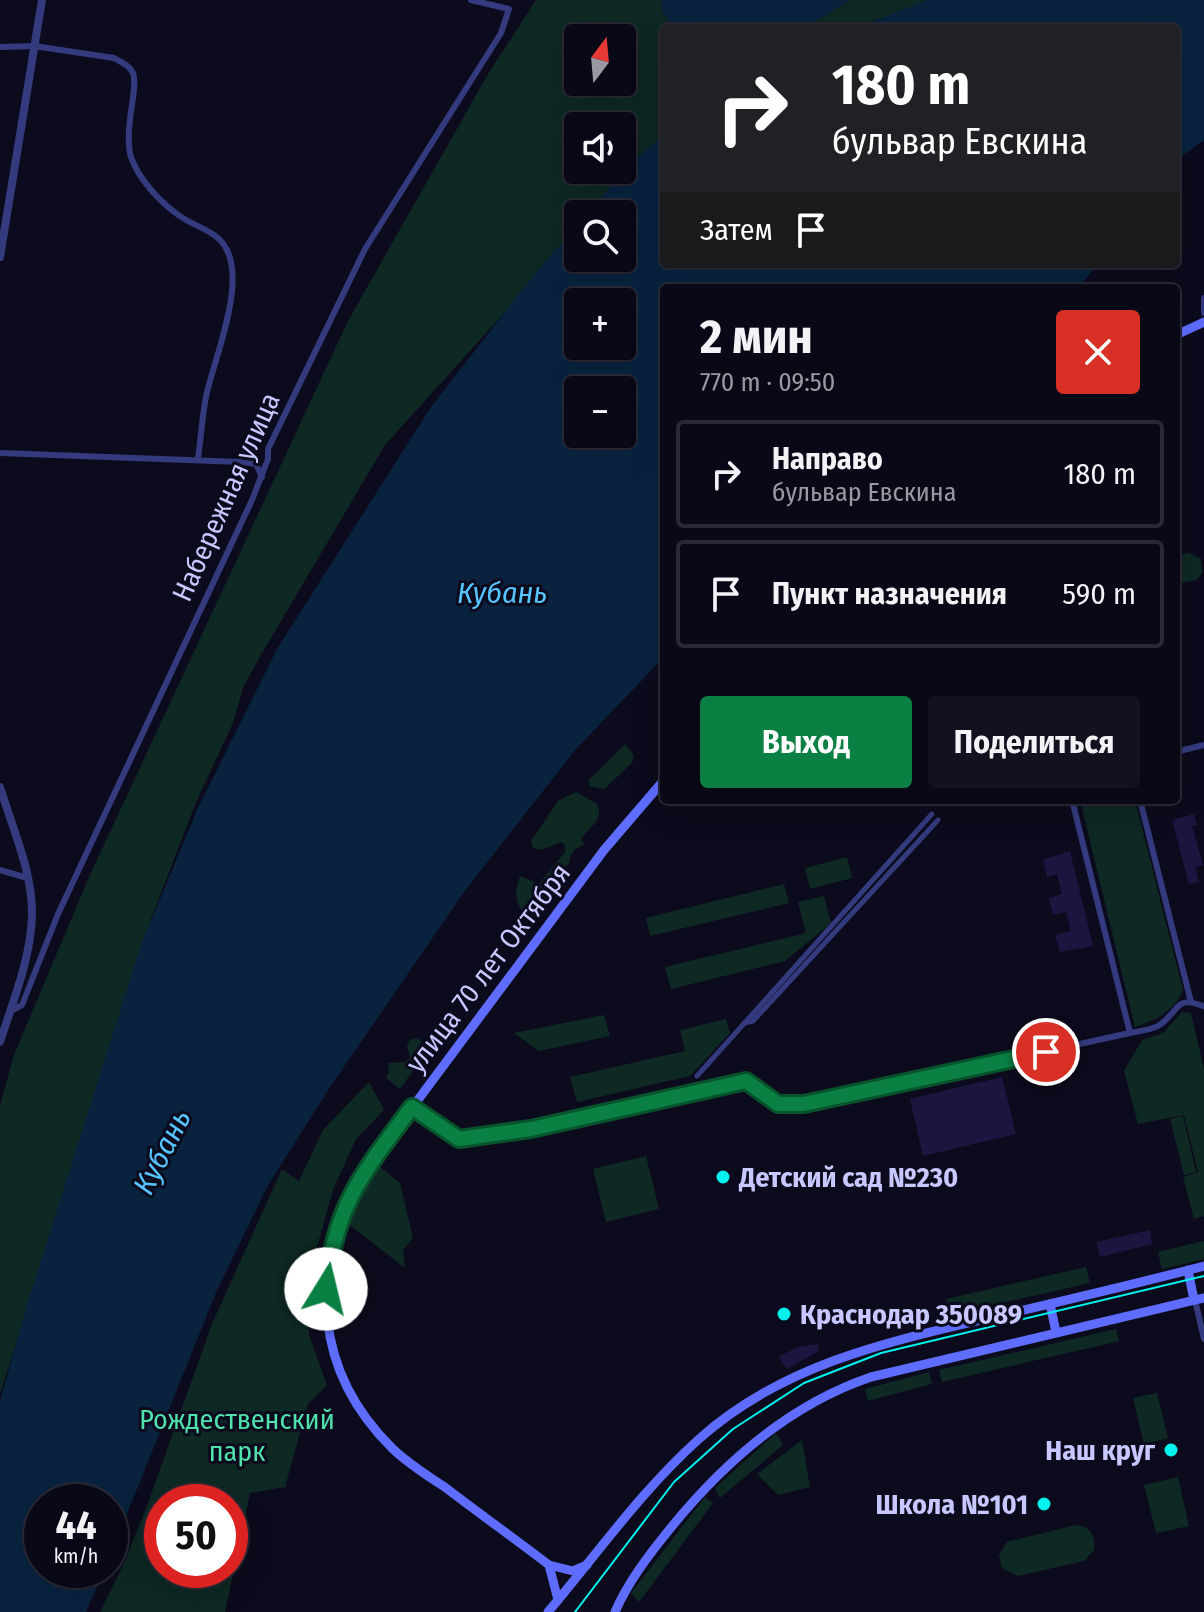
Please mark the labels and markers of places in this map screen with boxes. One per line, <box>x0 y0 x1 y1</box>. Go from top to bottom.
pin <box>1012 1018 1080 1086</box>
place label: Детский сад №230 <box>738 1161 958 1194</box>
marker: Детский сад №230 <box>714 1168 732 1186</box>
place label: Краснодар 350089 <box>800 1298 1022 1331</box>
marker: Краснодар 350089 <box>775 1305 793 1323</box>
place label: Наш круг <box>1045 1434 1156 1467</box>
marker: Наш круг <box>1162 1441 1180 1459</box>
place label: Школа №101 <box>875 1488 1028 1521</box>
marker: Школа №101 <box>1035 1495 1053 1513</box>

